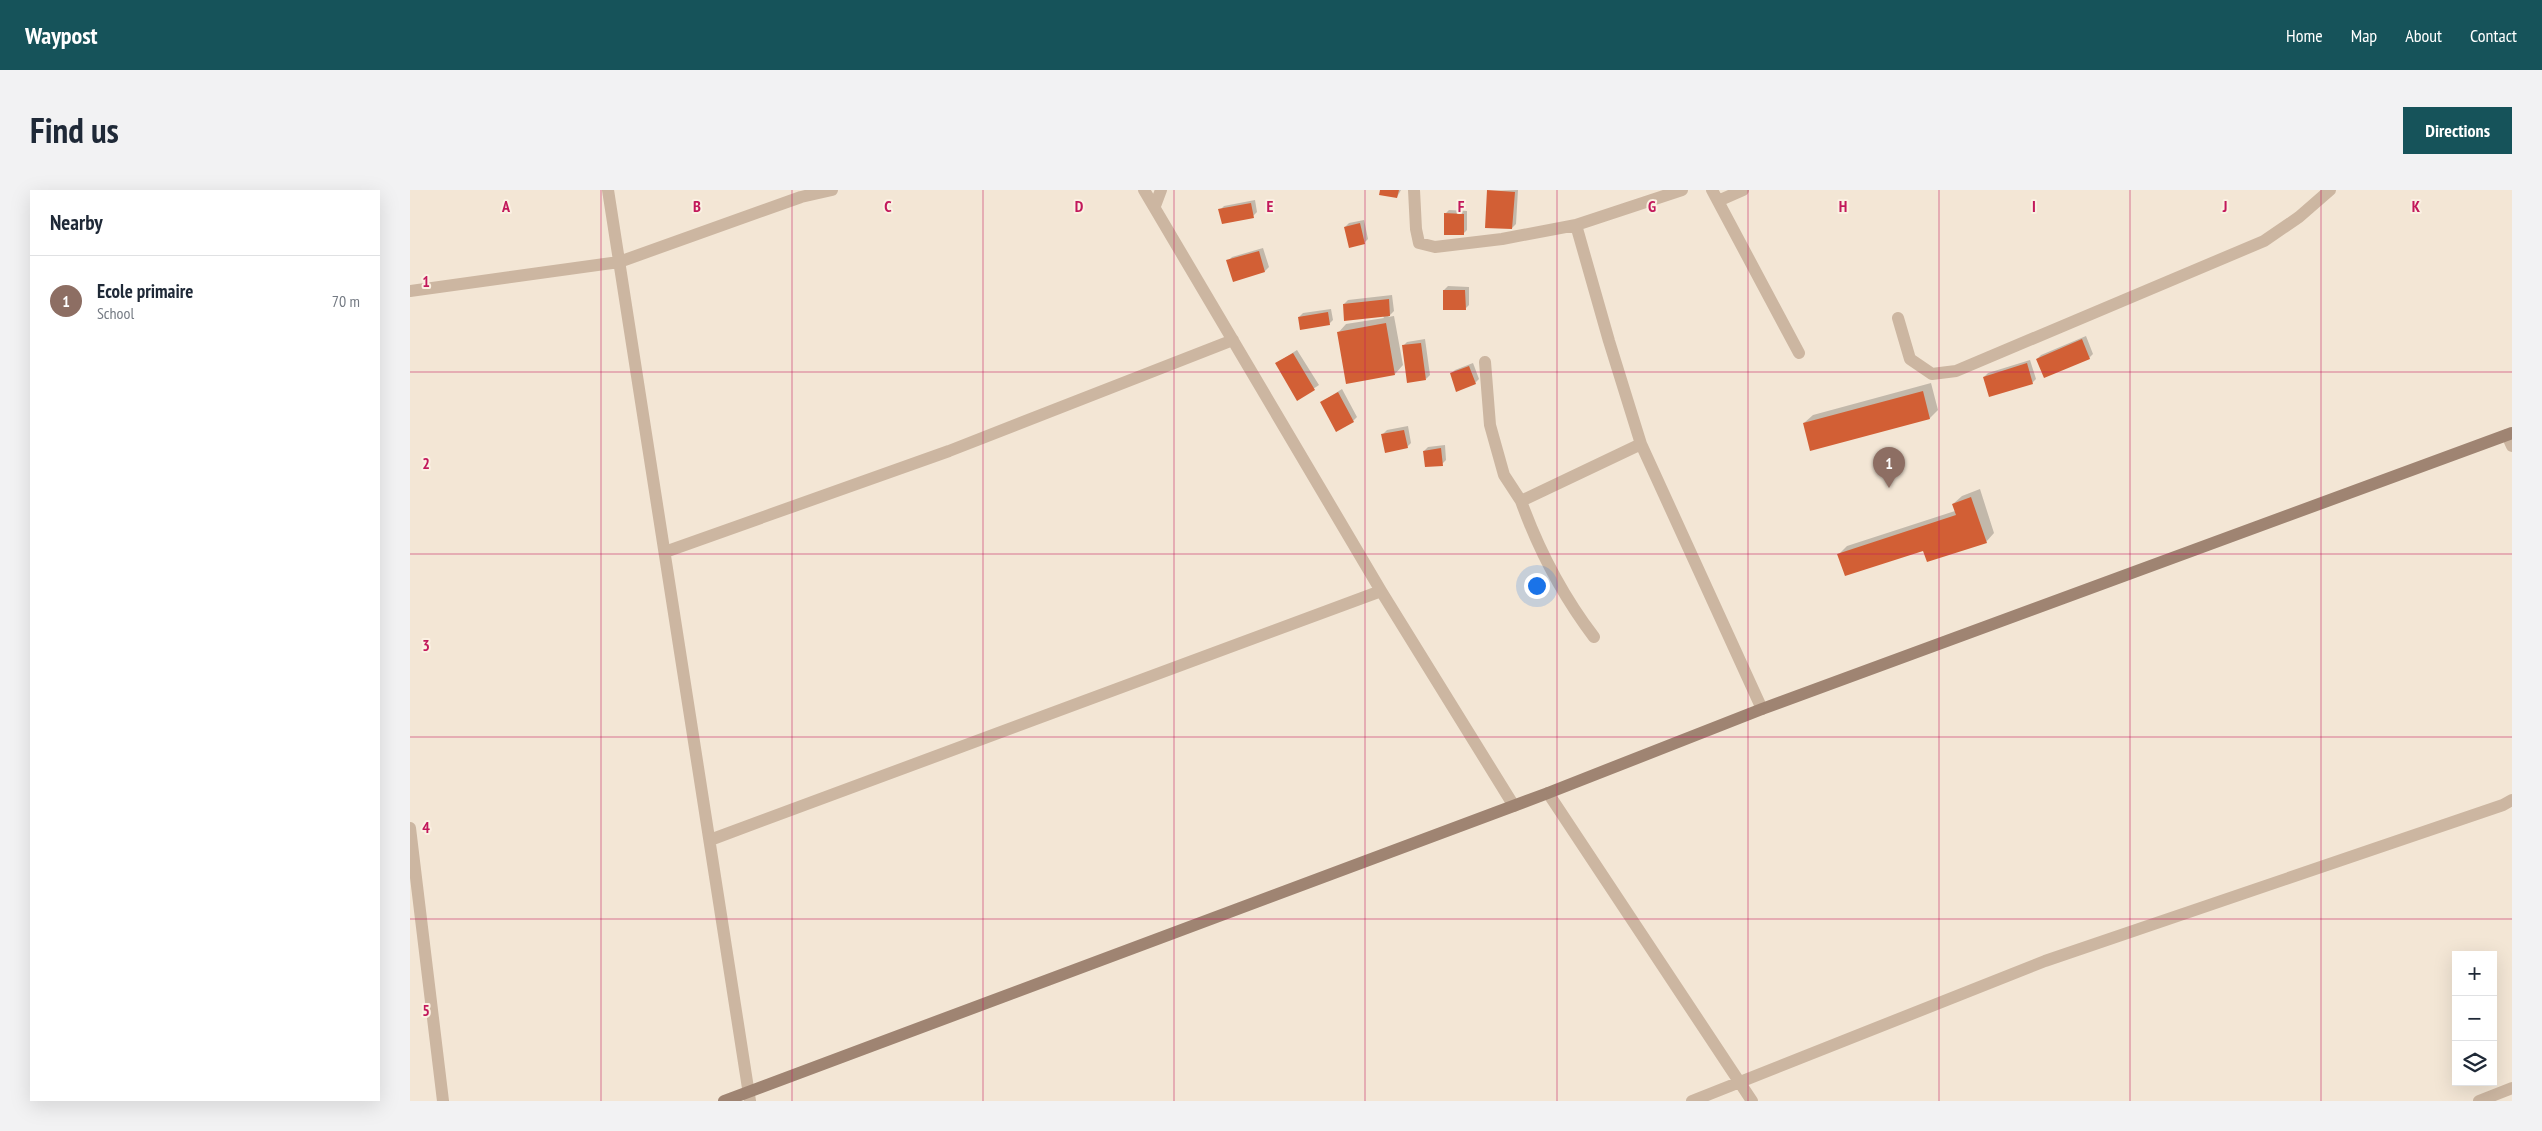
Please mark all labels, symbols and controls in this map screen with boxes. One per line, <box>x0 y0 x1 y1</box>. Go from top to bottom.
text: Waypost <box>25 20 98 51</box>
text: Home <box>2286 24 2323 47</box>
text: Map <box>2351 24 2377 47</box>
text: About <box>2405 24 2442 47</box>
text: Contact <box>2470 24 2517 47</box>
text: Find us <box>30 107 119 153</box>
button: Directions <box>2403 107 2512 154</box>
text: A <box>501 196 511 216</box>
text: B <box>693 196 701 216</box>
text: C <box>884 196 892 216</box>
text: D <box>1075 196 1084 216</box>
text: E <box>1267 196 1274 216</box>
text: F <box>1458 196 1465 216</box>
text: G <box>1648 196 1656 216</box>
text: H <box>1839 196 1847 216</box>
text: I <box>2032 196 2036 216</box>
text: J <box>2222 196 2227 216</box>
text: K <box>2412 196 2421 216</box>
text: Nearby <box>50 209 103 236</box>
text: 1 <box>422 271 430 291</box>
text: Ecole primaire <box>97 279 193 303</box>
text: 1 <box>62 291 70 311</box>
text: 70 m <box>332 291 360 311</box>
text: School <box>97 303 134 323</box>
pin: 1 <box>1873 447 1905 488</box>
text: 2 <box>422 453 430 473</box>
your location <box>1524 573 1550 599</box>
text: 3 <box>422 635 430 655</box>
text: 4 <box>422 817 430 837</box>
map controls <box>2452 951 2497 1086</box>
button: + <box>2452 951 2497 996</box>
button: − <box>2452 996 2497 1041</box>
text: 5 <box>422 1000 430 1020</box>
button: layers <box>2452 1041 2497 1086</box>

